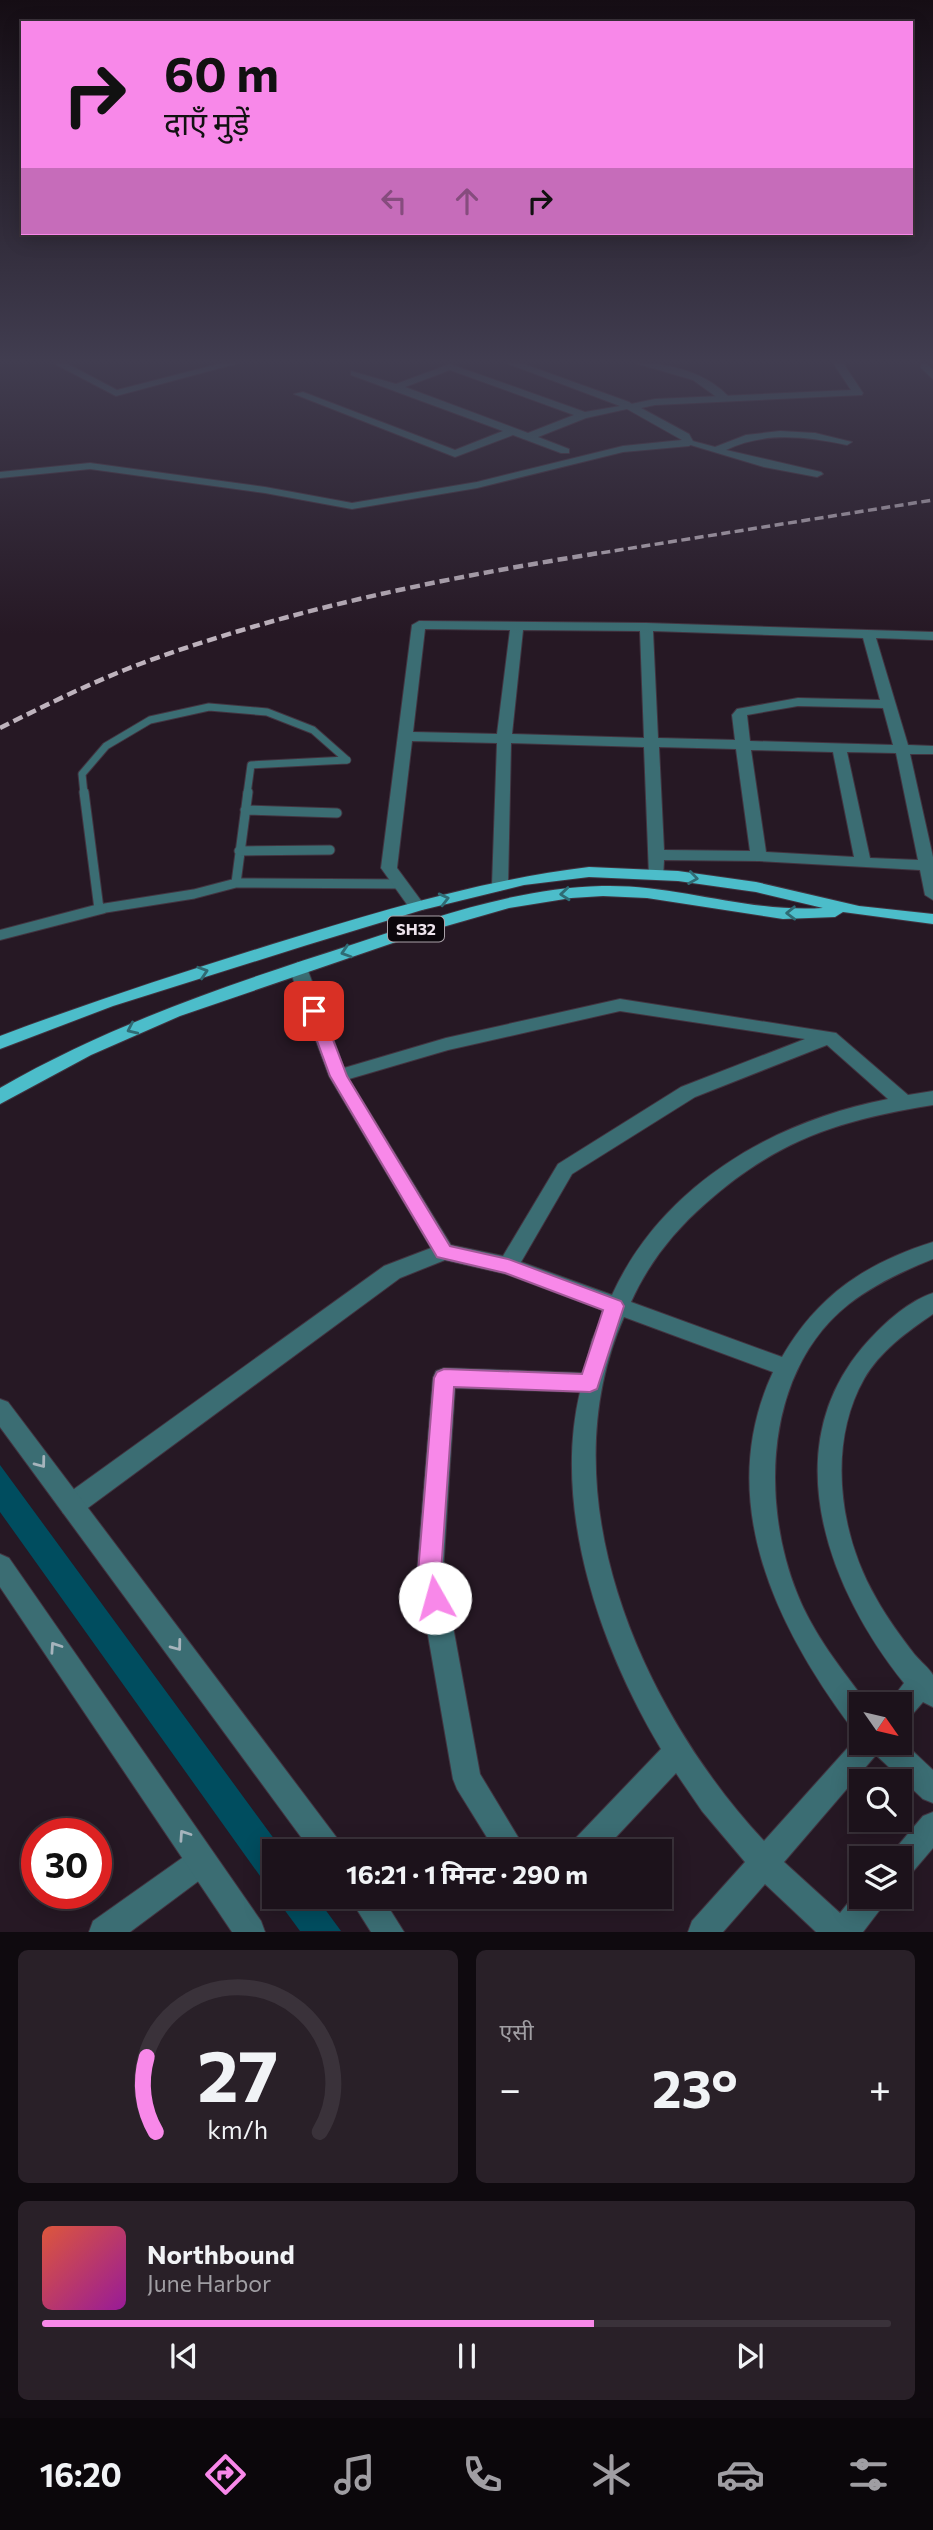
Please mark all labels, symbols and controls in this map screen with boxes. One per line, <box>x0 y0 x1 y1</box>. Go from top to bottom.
text: 60 m <box>164 42 279 102</box>
icon: right <box>49 49 140 140</box>
text: दाएँ मुड़ें <box>164 102 249 142</box>
icon: left <box>375 182 413 220</box>
icon: ahead <box>448 182 486 220</box>
icon: right <box>521 182 559 220</box>
one-way arrow <box>688 870 699 885</box>
one-way arrow <box>560 887 571 902</box>
one-way arrow <box>438 893 450 907</box>
one-way arrow <box>785 906 796 921</box>
road number: SH32 <box>388 917 444 942</box>
one-way arrow <box>340 944 353 958</box>
one-way arrow <box>197 965 209 980</box>
pin <box>284 981 344 1041</box>
icon: arrive <box>295 992 333 1030</box>
one-way arrow <box>127 1021 139 1035</box>
one-way arrow <box>32 1456 45 1468</box>
position arrow <box>398 1561 472 1635</box>
one-way arrow <box>168 1638 181 1651</box>
one-way arrow <box>51 1642 64 1655</box>
north arrow <box>849 1692 912 1755</box>
map controls <box>849 1692 912 1909</box>
button: search <box>849 1769 912 1832</box>
speed limit sign: 30 <box>21 1818 112 1909</box>
one-way arrow <box>180 1830 192 1843</box>
button: layers <box>849 1846 912 1909</box>
text: 16:21 · 1 मिनट · 290 m <box>346 1858 588 1889</box>
text: एसी <box>500 2017 534 2045</box>
text: 27 <box>197 2029 278 2118</box>
text: 23° <box>652 2055 738 2119</box>
text: − <box>500 2064 521 2111</box>
text: + <box>869 2064 891 2111</box>
text: km/h <box>207 2114 268 2144</box>
text: Northbound <box>147 2238 295 2269</box>
text: June Harbor <box>147 2269 271 2297</box>
icon: previous <box>165 2337 203 2375</box>
icon: pause <box>448 2337 486 2375</box>
icon: next <box>731 2337 769 2375</box>
icon: directions <box>201 2450 250 2499</box>
icon: music <box>330 2450 379 2499</box>
icon: phone <box>458 2450 507 2499</box>
icon: climate <box>587 2450 636 2499</box>
icon: car <box>716 2450 765 2499</box>
icon: filters <box>844 2450 893 2499</box>
text: 16:20 <box>40 2454 122 2494</box>

